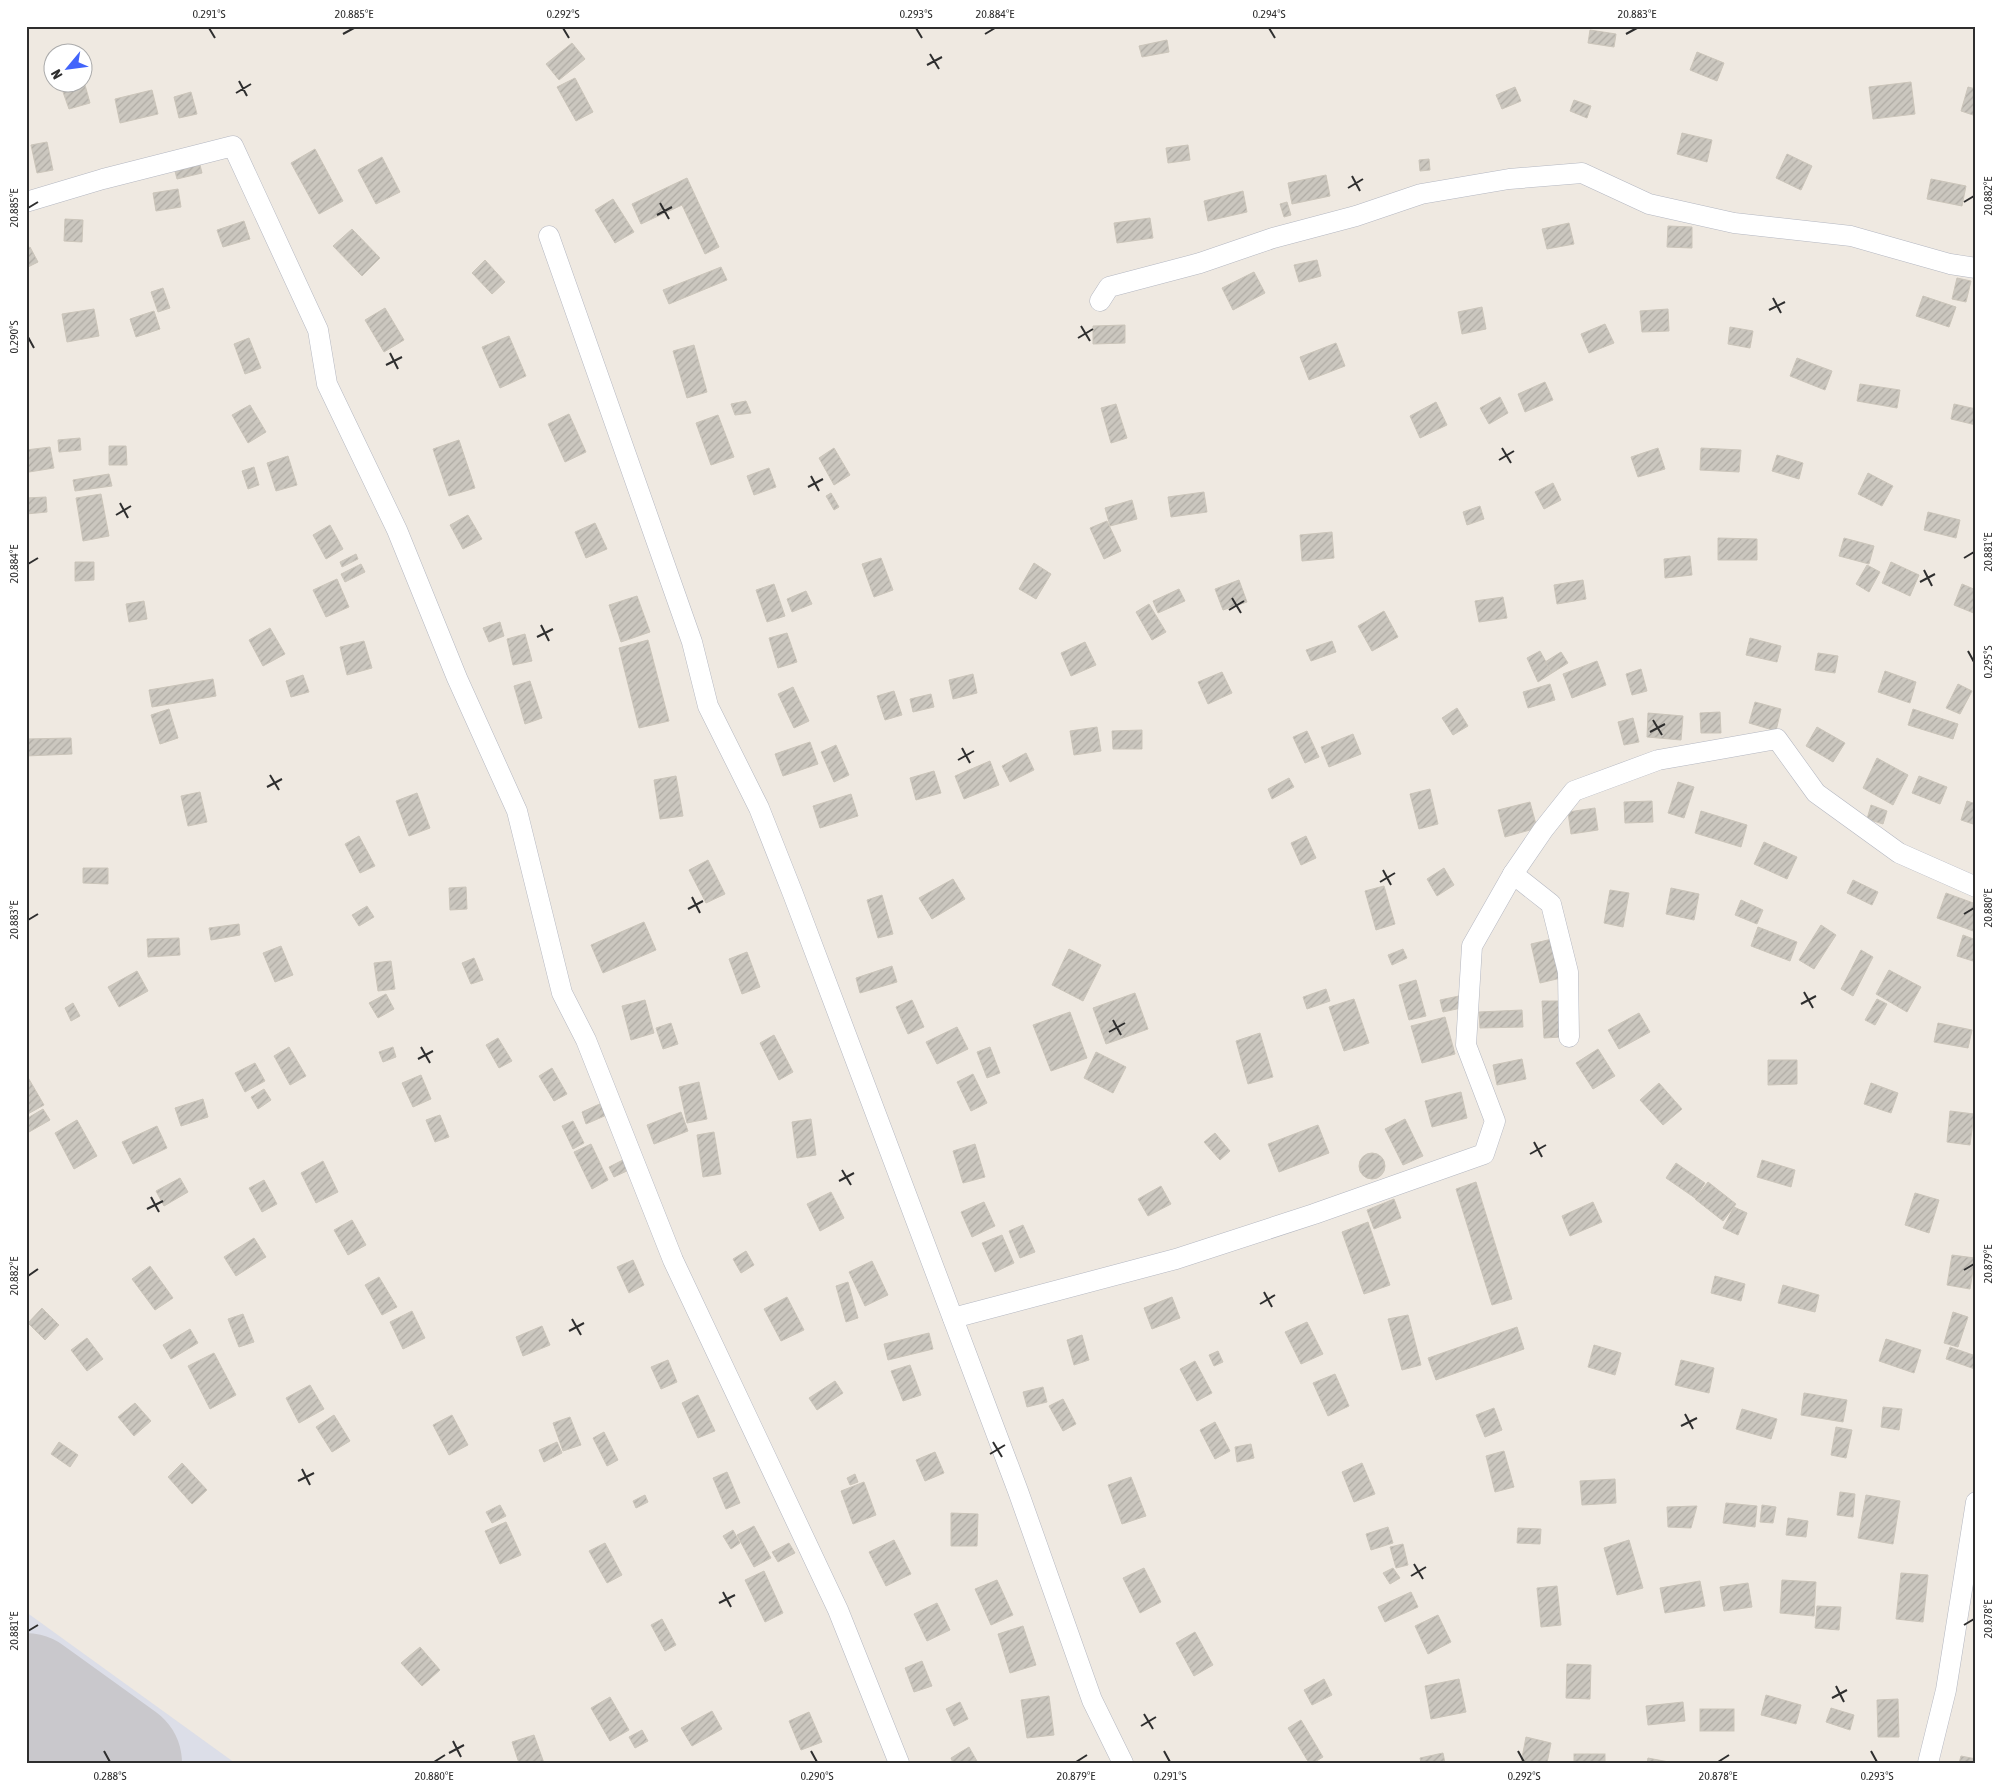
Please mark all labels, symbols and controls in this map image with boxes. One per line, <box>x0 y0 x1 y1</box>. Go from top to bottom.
text: 0.291°S <box>192 7 226 21</box>
text: 20.885°E <box>335 7 373 21</box>
text: 0.292°S <box>546 7 580 21</box>
text: 0.293°S <box>899 7 933 21</box>
text: 20.884°E <box>976 7 1014 21</box>
text: 0.294°S <box>1252 7 1286 21</box>
text: 20.883°E <box>1618 7 1656 21</box>
north arrow <box>42 42 92 92</box>
text: N <box>48 67 66 82</box>
text: 20.882°E <box>1981 177 1995 215</box>
text: 20.885°E <box>7 189 21 227</box>
text: 0.290°S <box>7 320 21 354</box>
text: 20.881°E <box>1981 533 1995 571</box>
text: 20.884°E <box>7 545 21 583</box>
text: 0.295°S <box>1981 645 1995 679</box>
text: 20.880°E <box>1981 889 1995 927</box>
text: 20.883°E <box>7 901 21 939</box>
text: 20.879°E <box>1981 1245 1995 1283</box>
text: 20.882°E <box>7 1257 21 1295</box>
text: 20.878°E <box>1981 1600 1995 1638</box>
text: 20.881°E <box>7 1612 21 1650</box>
text: 0.288°S <box>93 1769 127 1783</box>
text: 20.880°E <box>415 1769 453 1783</box>
text: 0.290°S <box>800 1769 834 1783</box>
text: 20.879°E <box>1057 1769 1095 1783</box>
text: 0.291°S <box>1153 1769 1187 1783</box>
text: 0.292°S <box>1507 1769 1541 1783</box>
text: 20.878°E <box>1699 1769 1737 1783</box>
text: 0.293°S <box>1860 1769 1894 1783</box>

